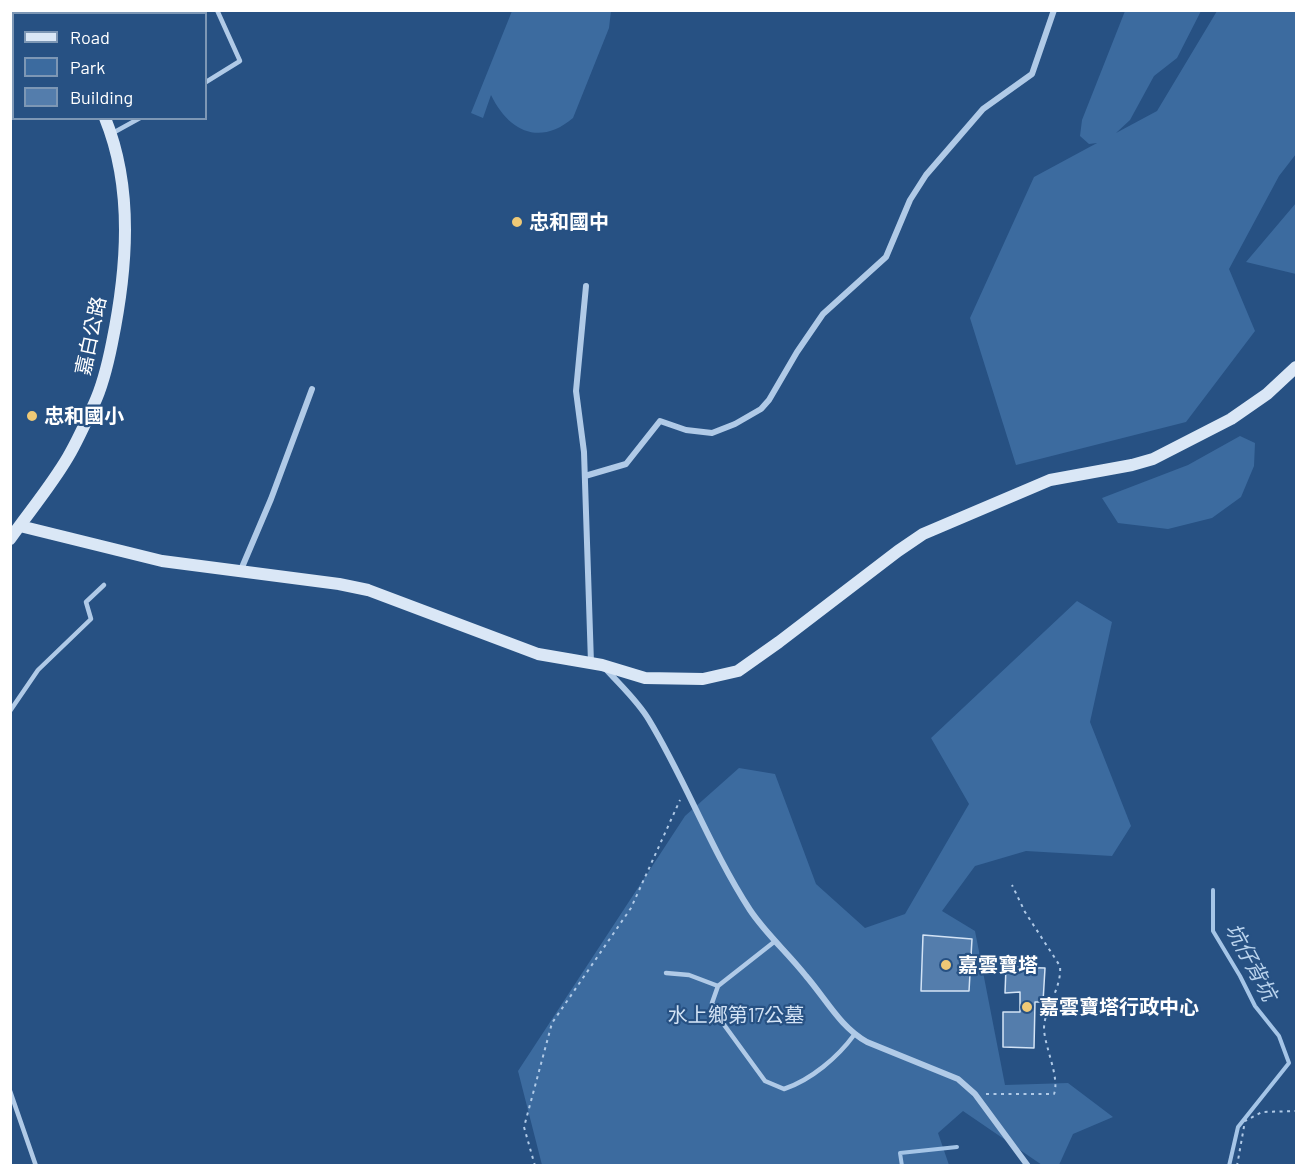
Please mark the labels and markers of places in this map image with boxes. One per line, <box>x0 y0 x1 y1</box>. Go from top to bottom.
place label: 忠和國中 <box>529 210 609 234</box>
marker: 忠和國中 <box>510 215 524 229</box>
place label: 忠和國小 <box>44 404 124 428</box>
marker: 忠和國小 <box>25 409 39 423</box>
place label: 嘉雲寶塔 <box>958 953 1038 977</box>
marker: 嘉雲寶塔 <box>939 958 953 972</box>
place label: 嘉雲寶塔行政中心 <box>1039 995 1199 1019</box>
marker: 嘉雲寶塔行政中心 <box>1020 1000 1034 1014</box>

